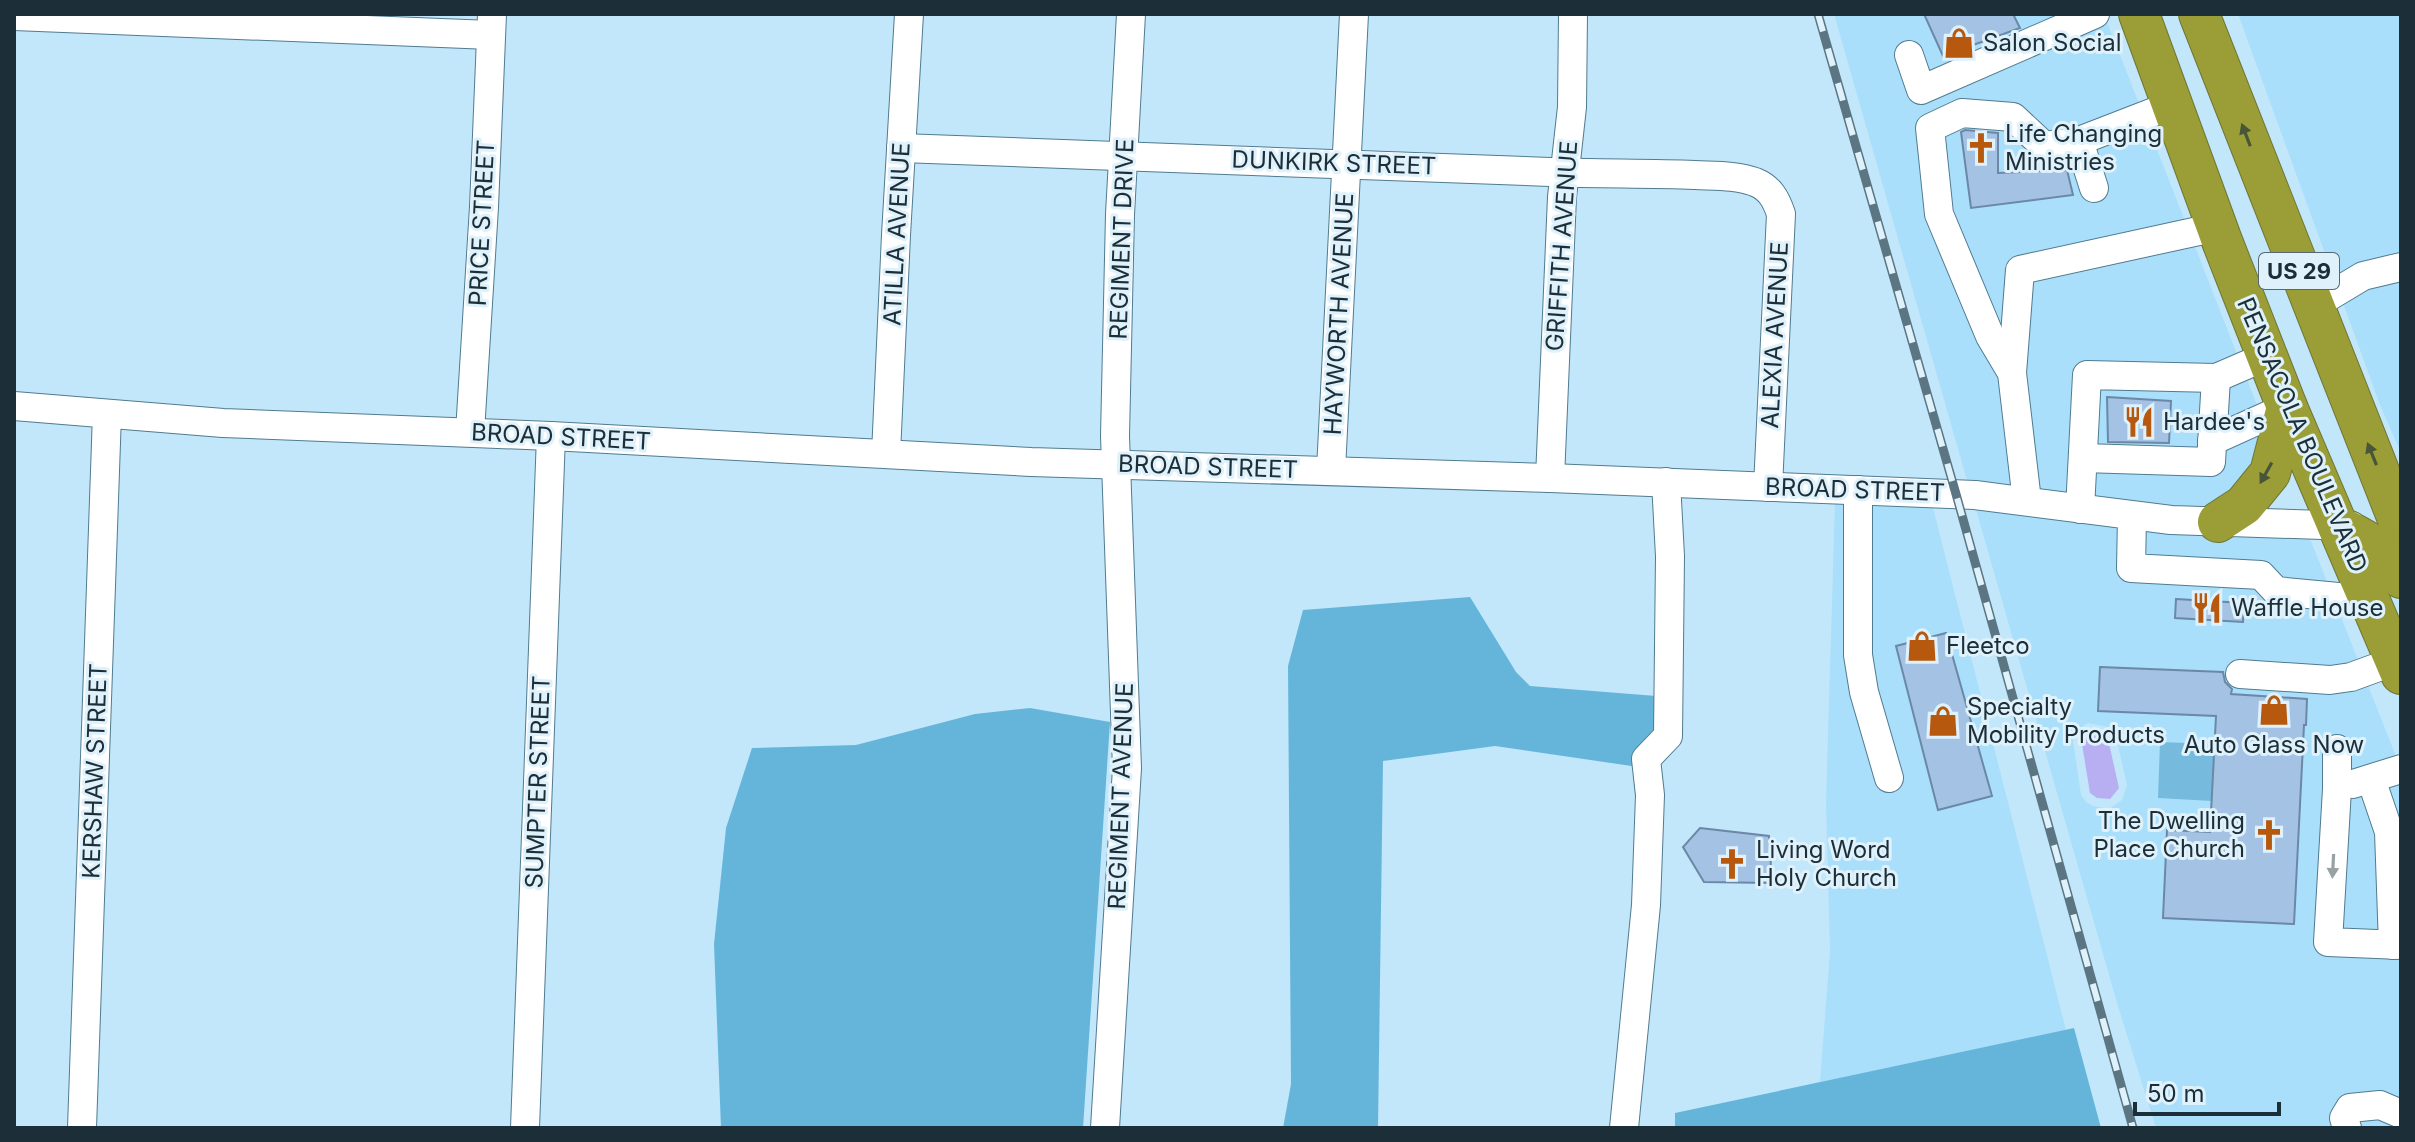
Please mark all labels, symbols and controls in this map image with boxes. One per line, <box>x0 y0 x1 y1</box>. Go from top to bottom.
shop icon: Salon Social <box>1942 26 1976 60</box>
place label: Salon Social <box>1983 28 2122 57</box>
place label: Life Changing Ministries <box>2005 119 2162 176</box>
one-way arrow <box>2239 123 2252 147</box>
church icon: Life Changing Ministries <box>1964 131 1998 165</box>
street label: REGIMENT DRIVE <box>1104 138 1139 340</box>
street label: PRICE STREET <box>463 139 500 307</box>
street label: GRIFFITH AVENUE <box>1540 140 1583 352</box>
street label: ATILLA AVENUE <box>877 142 916 326</box>
street label: DUNKIRK STREET <box>1231 144 1437 181</box>
street label: HAYWORTH AVENUE <box>1318 192 1359 436</box>
street label: ALEXIA AVENUE <box>1755 241 1794 429</box>
road number: US 29 <box>2259 253 2339 289</box>
street label: PENSACOLA BOULEVARD <box>2231 293 2374 577</box>
restaurant icon: Hardee's <box>2122 405 2156 439</box>
place label: Hardee's <box>2163 407 2265 436</box>
street label: BROAD STREET <box>470 417 652 456</box>
one-way arrow <box>2365 442 2378 466</box>
street label: BROAD STREET <box>1118 449 1298 484</box>
one-way arrow <box>2260 462 2274 484</box>
street label: BROAD STREET <box>1765 472 1945 507</box>
restaurant icon: Waffle House <box>2190 591 2224 625</box>
place label: Waffle House <box>2231 593 2383 622</box>
shop icon: Fleetco <box>1905 629 1939 663</box>
place label: Fleetco <box>1946 631 2030 660</box>
street label: KERSHAW STREET <box>76 663 113 879</box>
street label: SUMPTER STREET <box>519 675 556 889</box>
street label: REGIMENT AVENUE <box>1102 682 1139 910</box>
place label: Specialty Mobility Products <box>1967 692 2165 749</box>
shop icon: Auto Glass Now <box>2257 693 2291 727</box>
shop icon: Specialty Mobility Products <box>1926 704 1960 738</box>
place label: Auto Glass Now <box>2184 730 2364 759</box>
place label: The Dwelling Place Church <box>2093 806 2245 863</box>
church icon: The Dwelling Place Church <box>2252 818 2286 852</box>
place label: Living Word Holy Church <box>1756 835 1897 892</box>
church icon: Living Word Holy Church <box>1715 847 1749 881</box>
one-way arrow <box>2326 854 2339 879</box>
scale bar <box>2135 1066 2279 1116</box>
text: 50 m <box>2147 1079 2205 1108</box>

